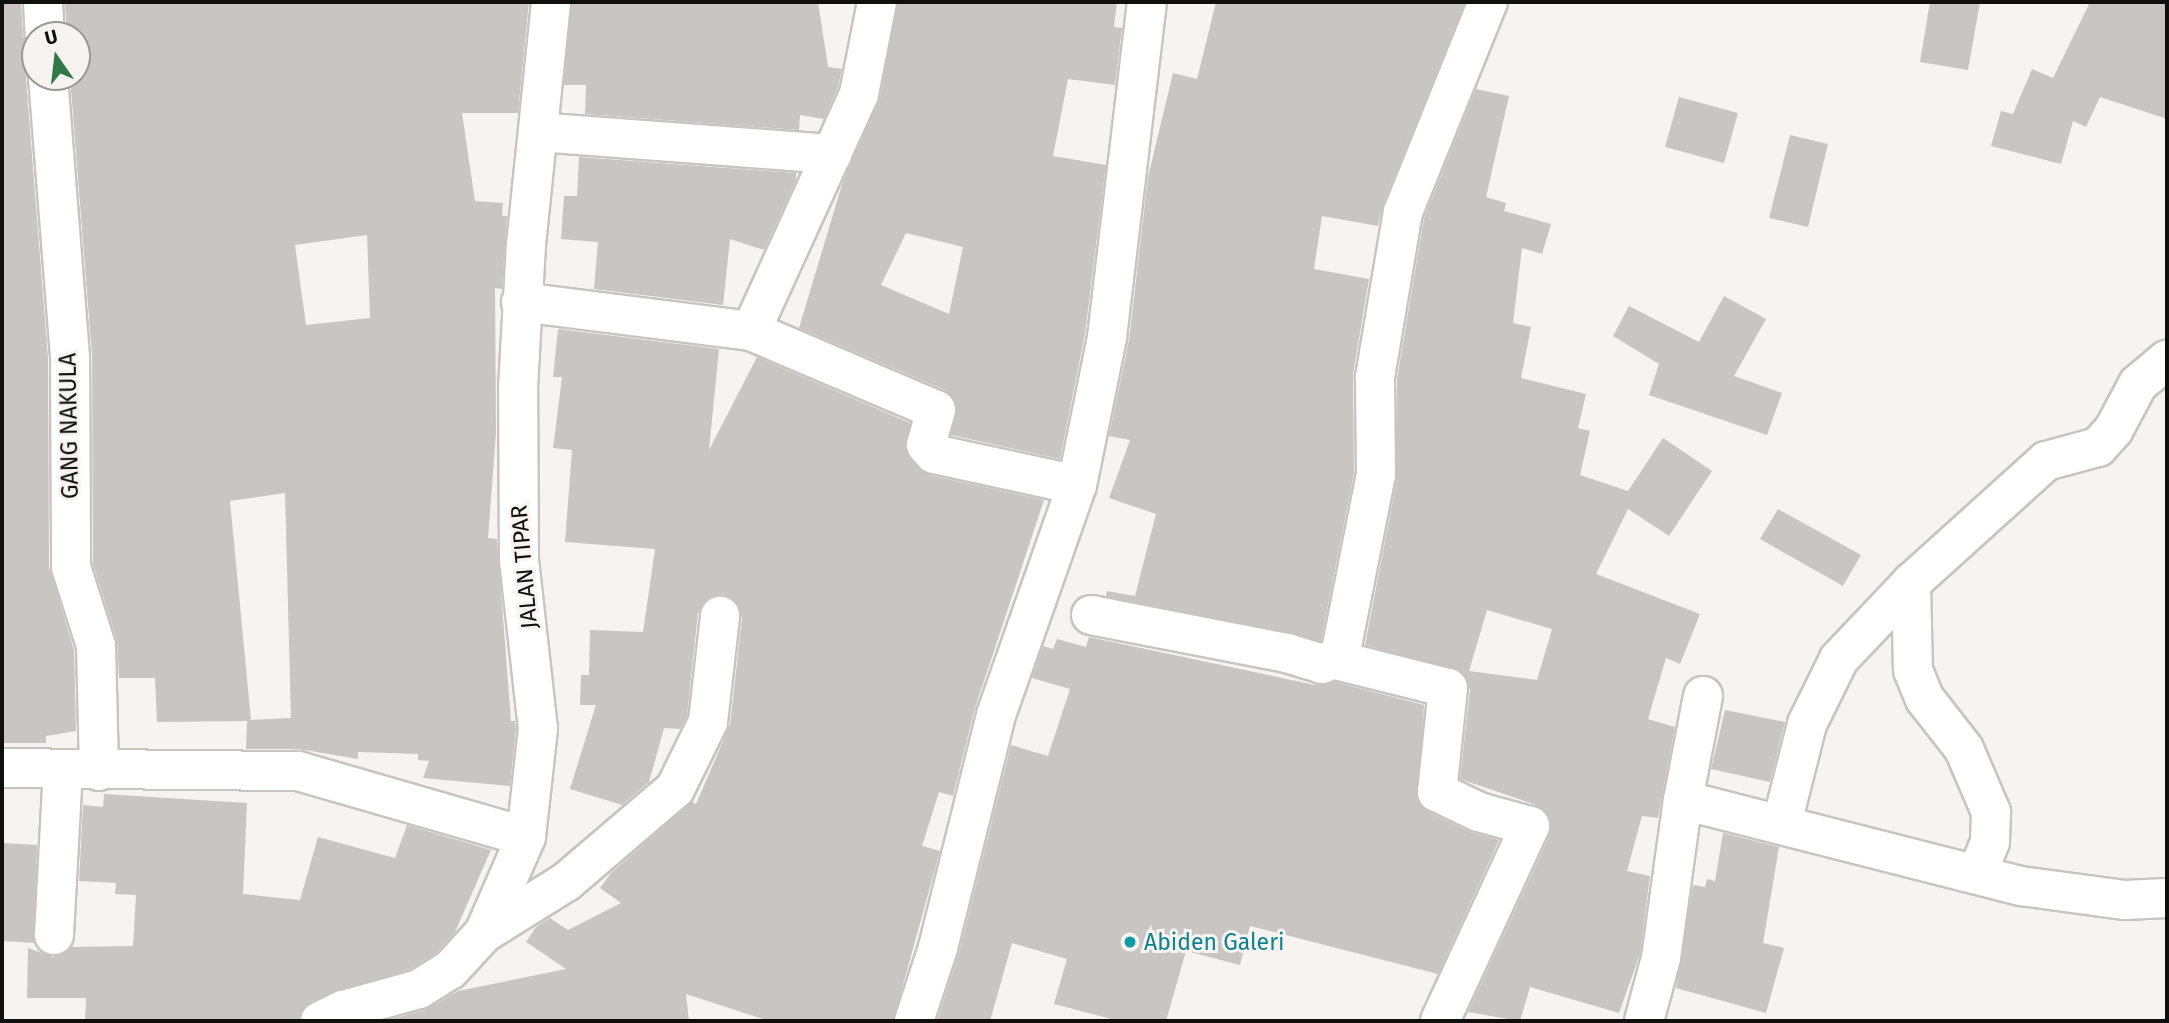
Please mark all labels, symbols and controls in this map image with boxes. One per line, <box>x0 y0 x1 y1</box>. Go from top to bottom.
north arrow <box>21 21 91 91</box>
text: U <box>42 24 60 50</box>
street label: GANG NAKULA <box>54 353 84 499</box>
street label: JALAN TIPAR <box>505 504 543 630</box>
place label: Abiden Galeri <box>1144 928 1285 956</box>
marker: Abiden Galeri <box>1122 934 1138 950</box>

